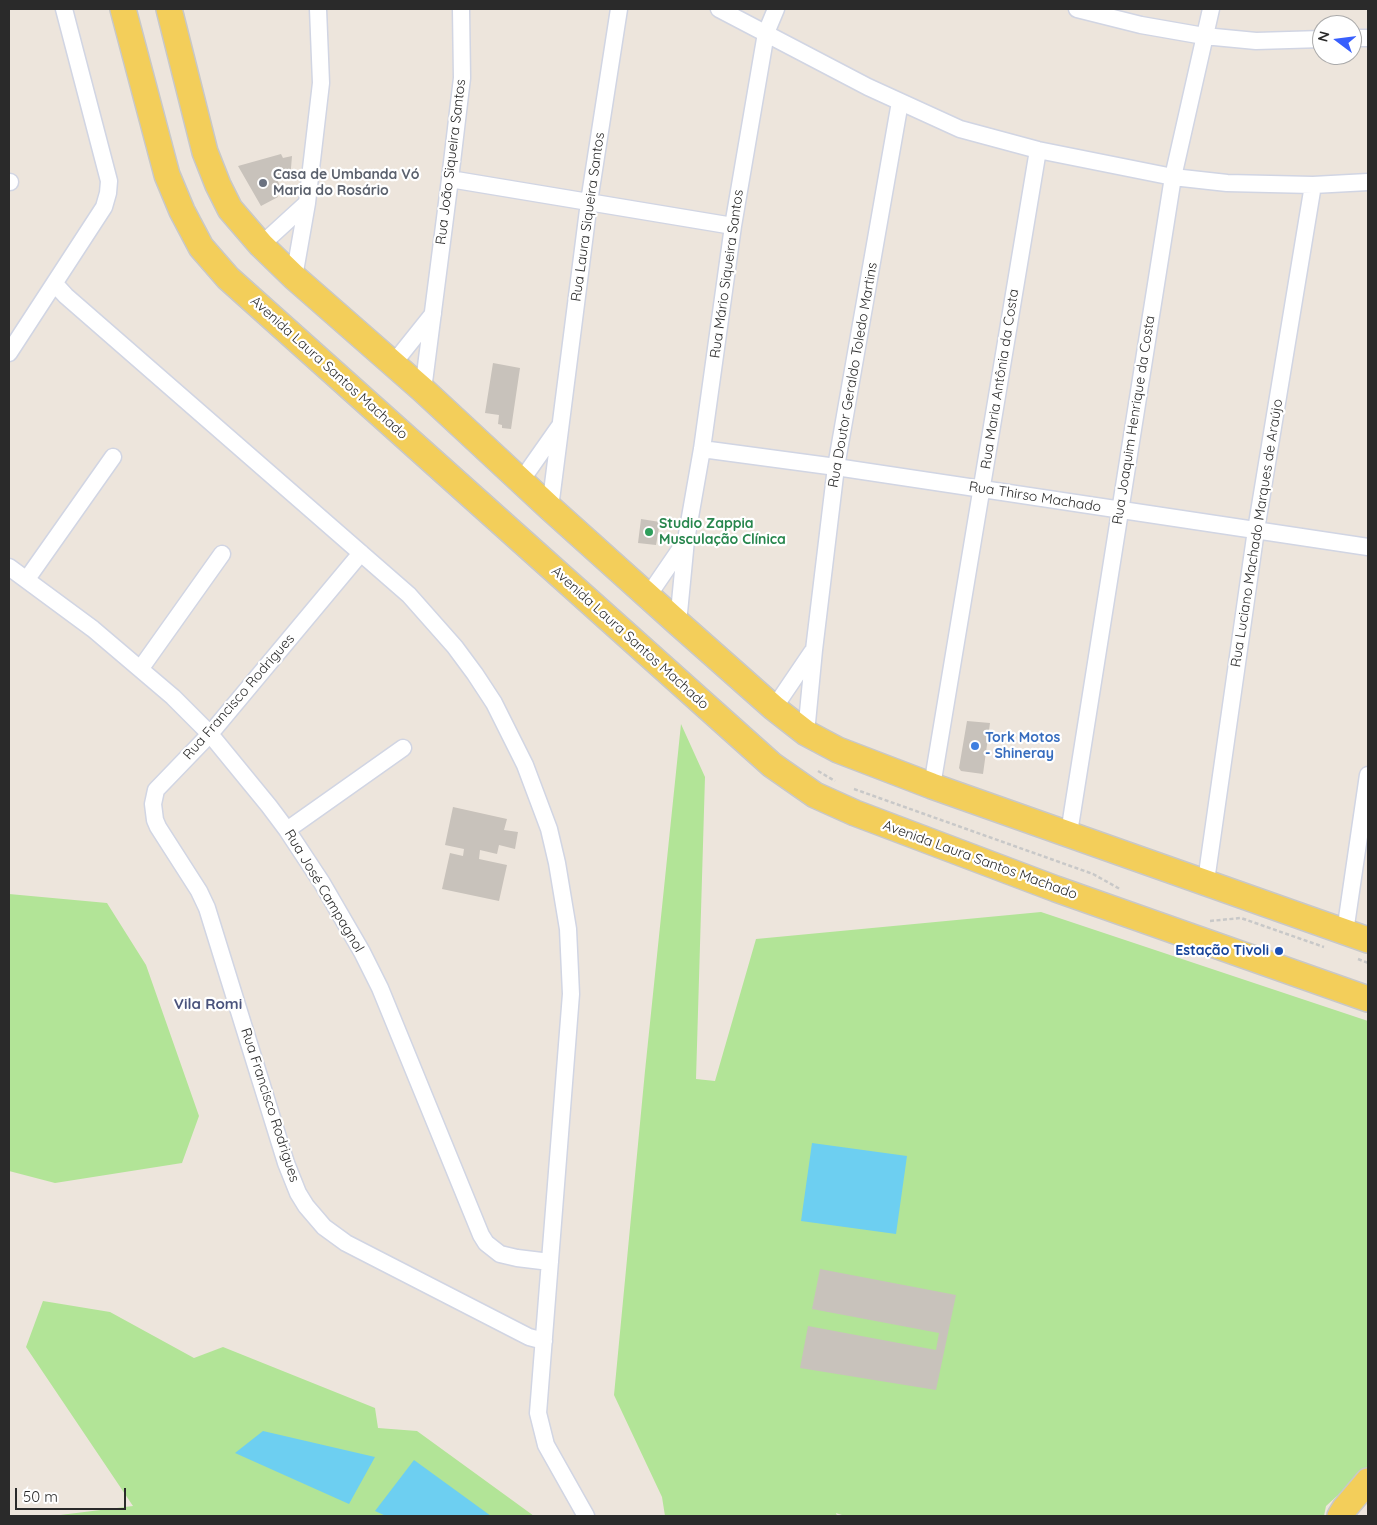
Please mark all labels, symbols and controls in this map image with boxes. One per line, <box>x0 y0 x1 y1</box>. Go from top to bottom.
north arrow <box>1312 15 1362 65</box>
text: N <box>1313 29 1334 44</box>
street label: Rua João Siqueira Santos <box>433 78 469 246</box>
street label: Rua Laura Siqueira Santos <box>568 131 608 303</box>
place label: Casa de Umbanda Vó Maria do Rosário <box>273 167 420 200</box>
marker: Casa de Umbanda Vó Maria do Rosário <box>257 177 269 189</box>
street label: Rua Mário Siqueira Santos <box>707 189 747 359</box>
street label: Rua Doutor Geraldo Toledo Martins <box>825 261 881 489</box>
street label: Rua Maria Antônia da Costa <box>977 288 1023 470</box>
street label: Avenida Laura Santos Machado <box>247 293 411 443</box>
street label: Rua Joaquim Henrique da Costa <box>1109 314 1159 526</box>
street label: Rua Luciano Machado Marques de Araújo <box>1227 398 1287 668</box>
street label: Rua Thirso Machado <box>968 478 1102 516</box>
place label: Studio Zappia Musculação Clínica <box>659 516 786 548</box>
marker: Studio Zappia Musculação Clínica <box>643 526 655 538</box>
street label: Avenida Laura Santos Machado <box>548 563 712 713</box>
street label: Rua Francisco Rodrigues <box>180 631 298 763</box>
place label: Tork Motos - Shineray <box>985 730 1060 762</box>
marker: Tork Motos - Shineray <box>969 740 981 752</box>
street label: Avenida Laura Santos Machado <box>880 817 1080 903</box>
street label: Rua José Campagnol <box>281 827 367 955</box>
place label: Estação Tivoli <box>1175 943 1269 959</box>
marker: Estação Tivoli <box>1273 945 1285 957</box>
district label: Vila Romi <box>174 995 242 1013</box>
street label: Rua Francisco Rodrigues <box>237 1026 303 1184</box>
scale bar <box>18 1478 129 1510</box>
text: 50 m <box>23 1487 58 1506</box>

